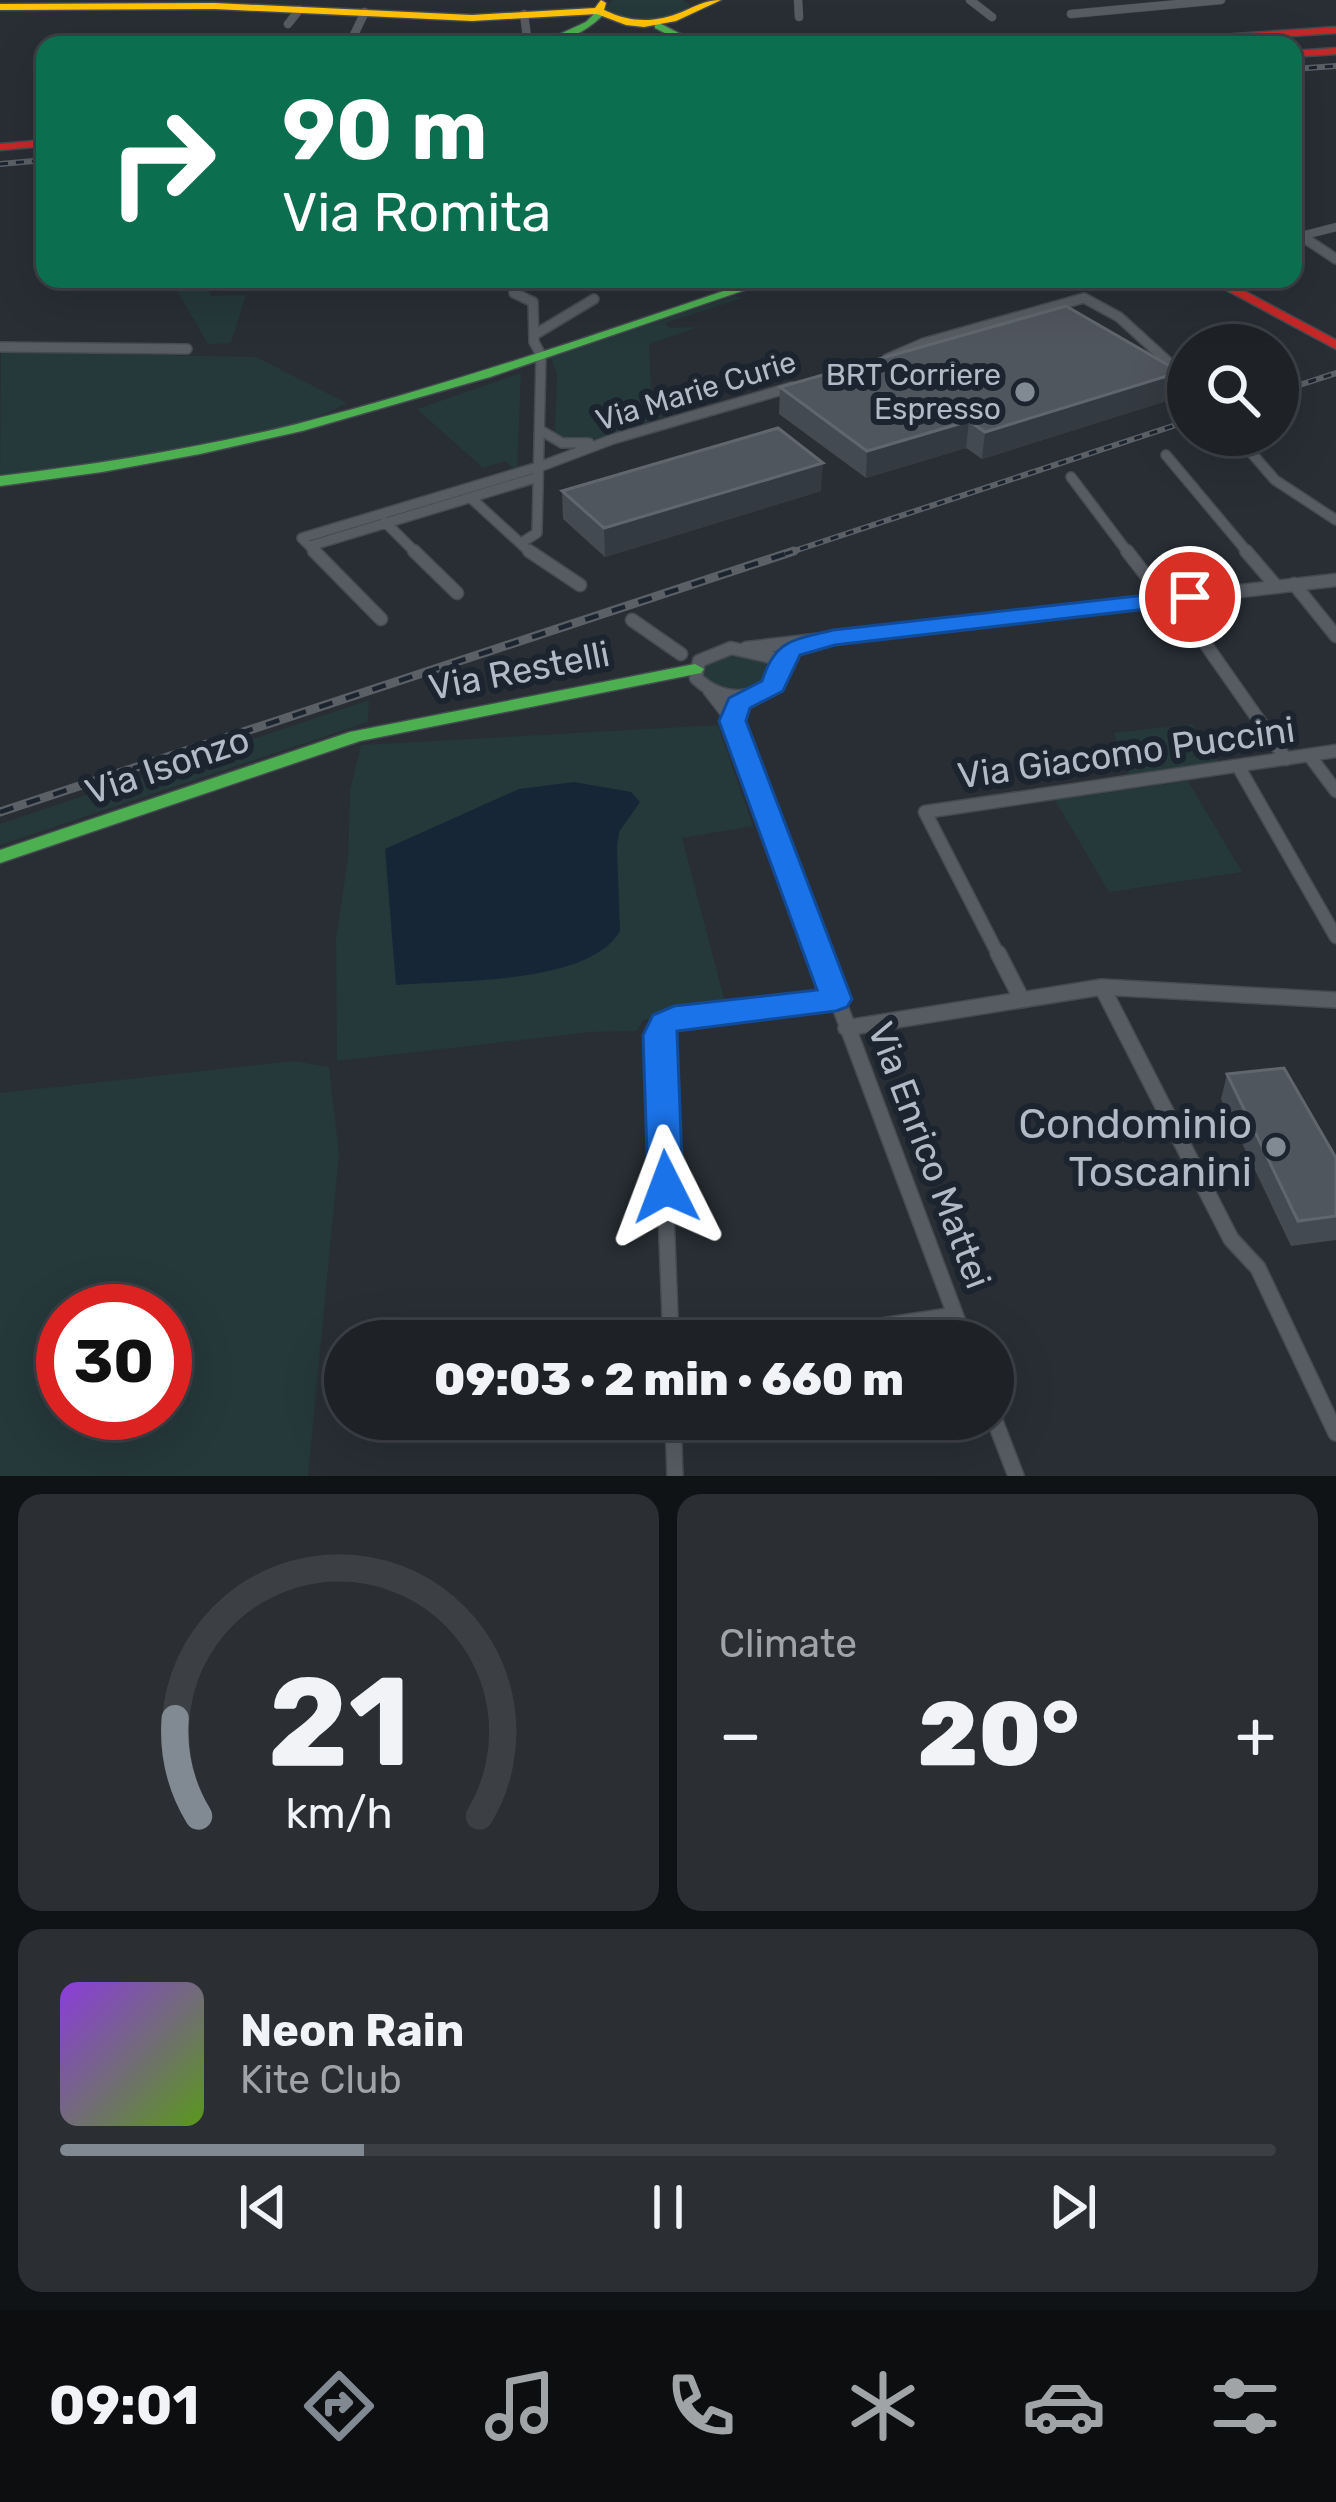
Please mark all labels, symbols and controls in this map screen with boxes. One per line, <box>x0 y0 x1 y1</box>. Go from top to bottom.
text: 90 m <box>282 80 488 180</box>
icon: right <box>84 84 240 240</box>
text: Via Romita <box>282 181 551 245</box>
map controls <box>1167 324 1299 456</box>
button: search <box>1167 324 1299 456</box>
street label: Via Marie Curie <box>592 343 800 439</box>
place label: BRT Corriere Espresso <box>826 357 1001 427</box>
marker: BRT Corriere Espresso <box>1012 379 1038 405</box>
pin <box>1139 546 1241 648</box>
icon: arrive <box>1157 564 1223 630</box>
street label: Via Restelli <box>425 632 613 709</box>
street label: Via Giacomo Puccini <box>955 708 1297 797</box>
street label: Via Isonzo <box>80 717 255 814</box>
street label: Via Enrico Mattei <box>859 1016 1000 1294</box>
place label: Condominio Toscanini <box>1018 1099 1252 1197</box>
position arrow <box>603 1124 729 1250</box>
marker: Condominio Toscanini <box>1263 1134 1289 1160</box>
speed limit sign: 30 <box>36 1284 192 1440</box>
text: 09:03 · 2 min · 660 m <box>434 1353 904 1406</box>
text: Climate <box>719 1621 857 1667</box>
text: 21 <box>267 1648 410 1796</box>
text: 20° <box>918 1681 1079 1788</box>
text: − <box>719 1695 762 1774</box>
text: + <box>1235 1695 1276 1774</box>
text: km/h <box>285 1787 392 1838</box>
text: Neon Rain <box>240 2004 465 2057</box>
text: Kite Club <box>240 2057 402 2103</box>
icon: previous <box>230 2174 296 2240</box>
icon: pause <box>635 2174 701 2240</box>
icon: next <box>1040 2174 1106 2240</box>
icon: directions <box>297 2364 381 2448</box>
icon: music <box>478 2364 562 2448</box>
icon: phone <box>659 2364 743 2448</box>
icon: climate <box>841 2364 925 2448</box>
icon: car <box>1022 2364 1106 2448</box>
icon: filters <box>1203 2364 1287 2448</box>
text: 09:01 <box>49 2374 199 2438</box>

